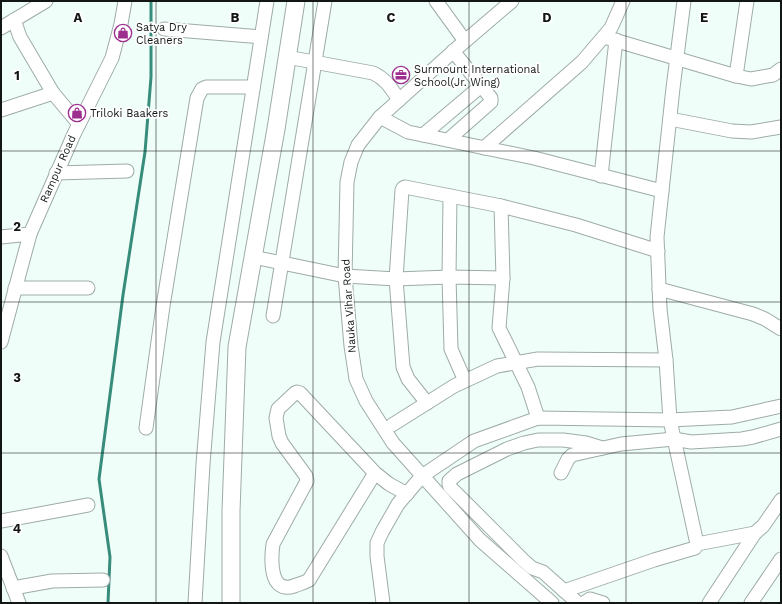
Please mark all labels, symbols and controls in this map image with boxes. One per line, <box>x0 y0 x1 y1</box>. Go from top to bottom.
text: A <box>74 10 83 25</box>
text: B <box>231 10 240 25</box>
text: C <box>387 10 396 25</box>
text: D <box>542 10 552 25</box>
text: E <box>700 10 708 25</box>
place label: Satya Dry Cleaners <box>136 21 187 47</box>
shop icon: Satya Dry Cleaners <box>113 23 133 43</box>
place label: Surmount International School(Jr. Wing) <box>414 63 541 89</box>
office icon: Surmount International School(Jr. Wing) <box>391 65 411 85</box>
text: 1 <box>14 68 20 83</box>
shop icon: Triloki Baakers <box>67 103 87 123</box>
place label: Triloki Baakers <box>90 107 168 120</box>
street label: Rampur Road <box>37 133 79 205</box>
text: 2 <box>13 219 21 234</box>
street label: Nauka Vihar Road <box>339 258 359 354</box>
text: 3 <box>13 370 21 385</box>
text: 4 <box>13 521 22 536</box>

